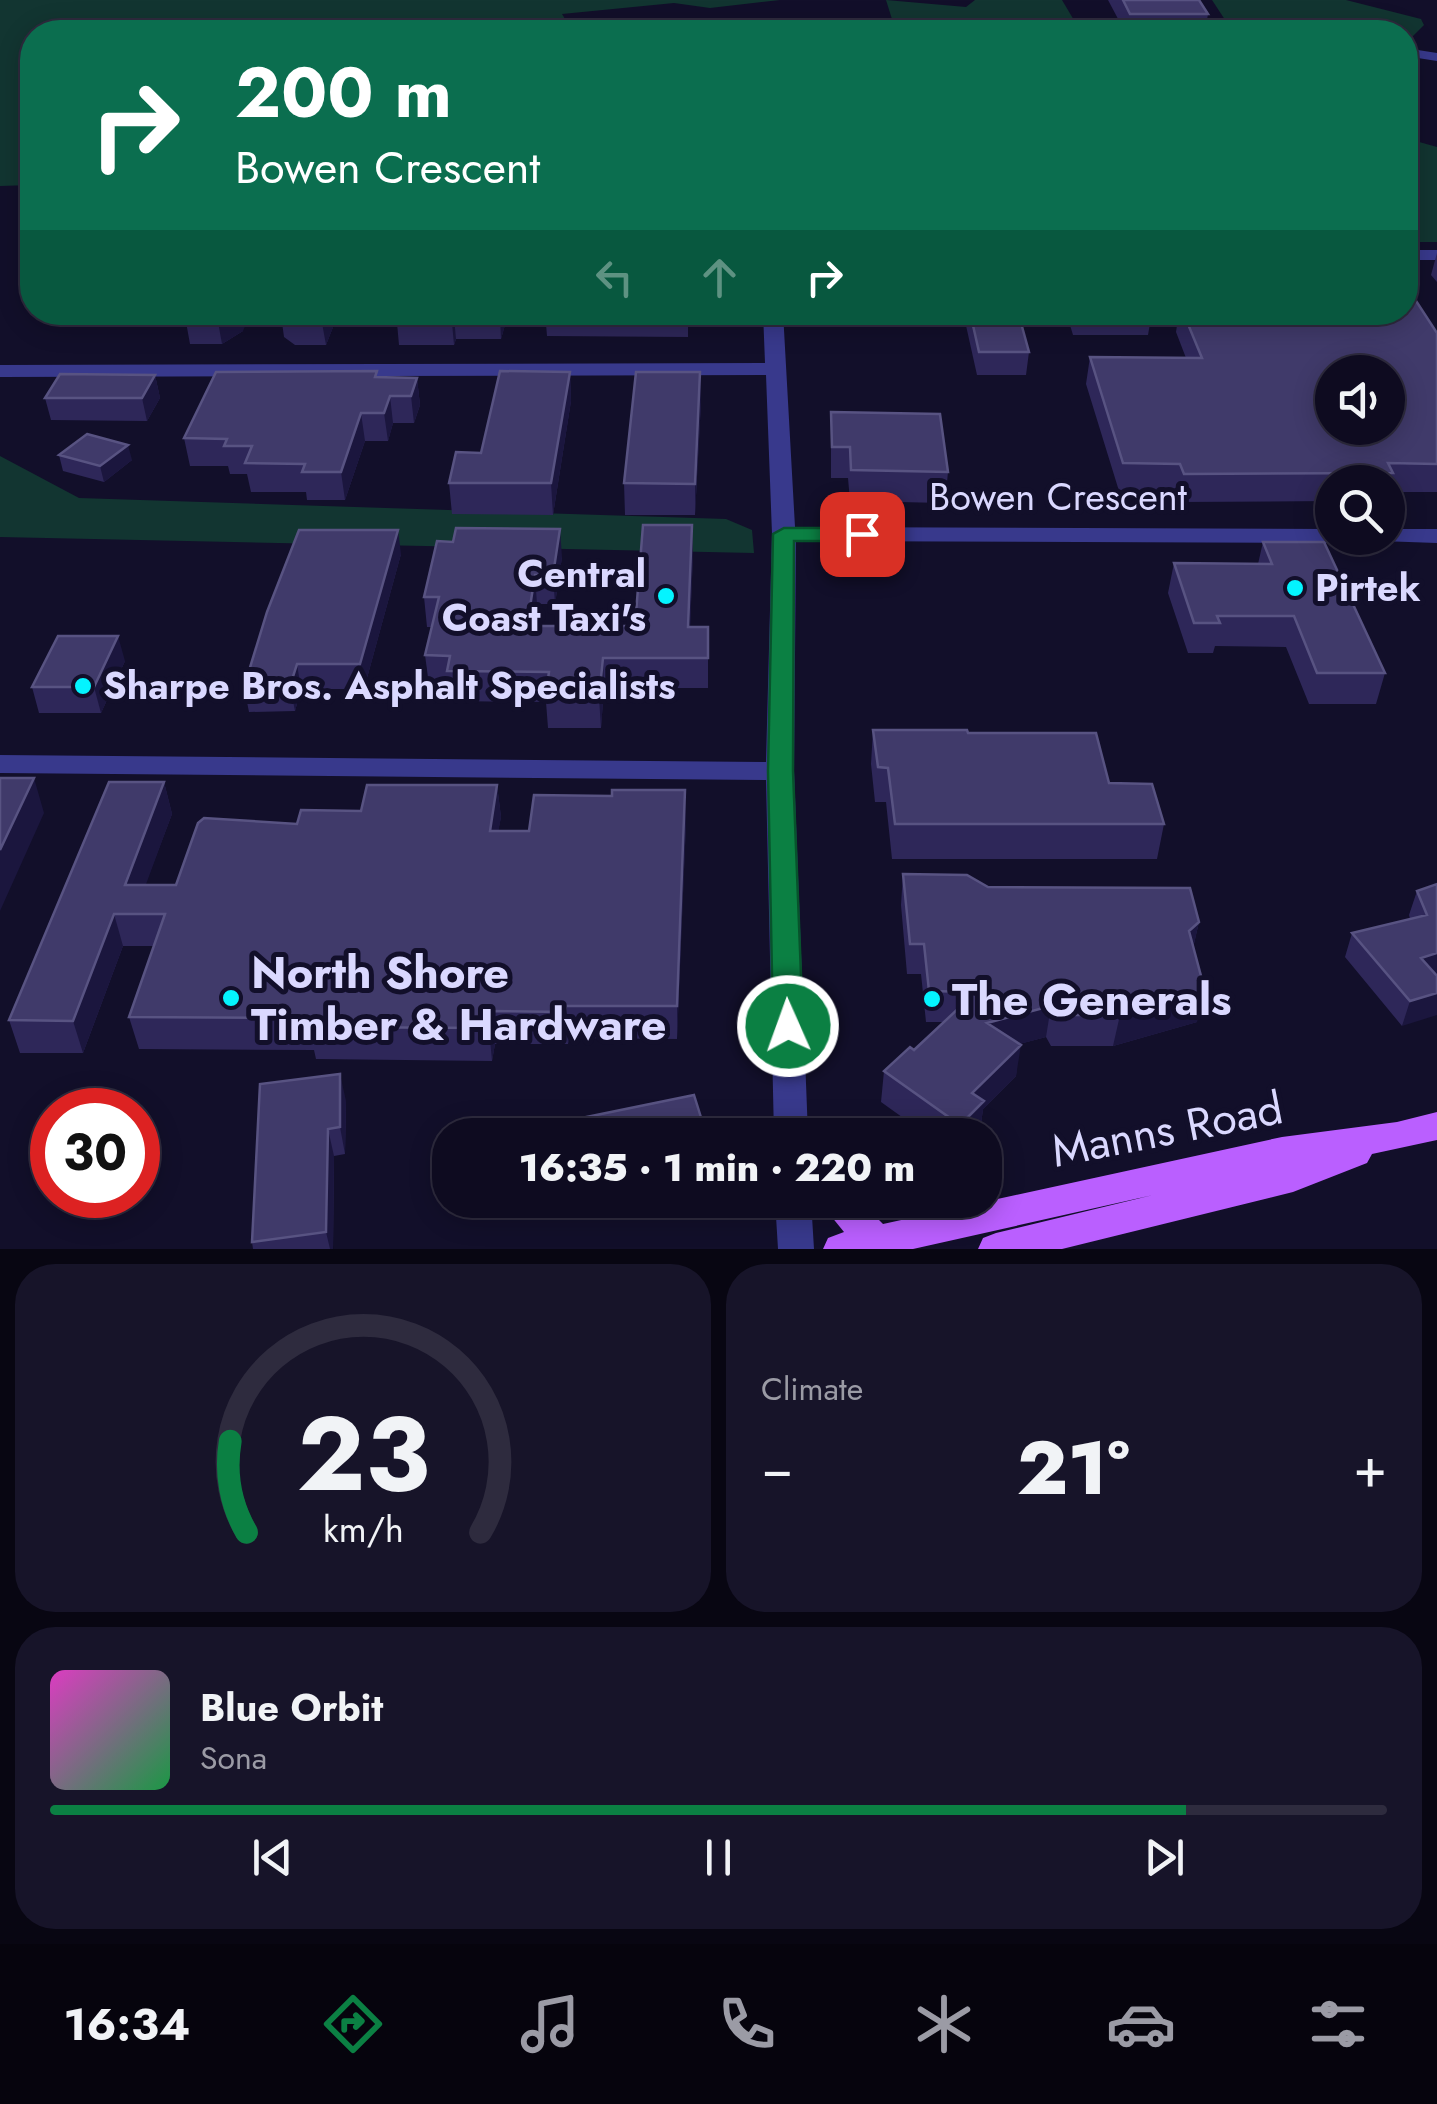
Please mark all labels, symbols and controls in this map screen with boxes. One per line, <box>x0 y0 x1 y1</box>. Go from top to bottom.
text: 200 m <box>235 42 452 143</box>
icon: right <box>70 60 200 190</box>
text: Bowen Crescent <box>235 135 540 200</box>
icon: left <box>587 250 642 305</box>
icon: ahead <box>692 250 747 305</box>
icon: right <box>797 250 852 305</box>
map controls <box>1315 355 1405 555</box>
button: sound <box>1315 355 1405 445</box>
button: search <box>1315 465 1405 555</box>
street label: Bowen Crescent <box>929 469 1187 524</box>
pin <box>820 492 905 577</box>
icon: arrive <box>835 507 890 562</box>
place label: Central Coast Taxi's <box>442 546 646 645</box>
place label: Pirtek <box>1315 560 1421 615</box>
marker: Pirtek <box>1284 577 1306 599</box>
marker: Central Coast Taxi's <box>655 585 677 607</box>
place label: Sharpe Bros. Asphalt Specialists <box>103 658 676 713</box>
marker: Sharpe Bros. Asphalt Specialists <box>72 675 94 697</box>
place label: North Shore Timber & Hardware <box>251 940 666 1057</box>
place label: The Generals <box>952 967 1232 1032</box>
position arrow <box>736 974 840 1078</box>
marker: North Shore Timber & Hardware <box>220 987 242 1009</box>
marker: The Generals <box>921 988 943 1010</box>
street label: Manns Road <box>1046 1075 1288 1184</box>
speed limit sign: 30 <box>30 1088 160 1218</box>
text: 16:35 · 1 min · 220 m <box>519 1140 915 1195</box>
text: Climate <box>761 1366 863 1412</box>
text: 23 <box>297 1379 429 1529</box>
text: 21° <box>1017 1414 1130 1522</box>
text: − <box>761 1428 793 1508</box>
text: + <box>1353 1428 1387 1508</box>
text: km/h <box>323 1504 403 1555</box>
text: Blue Orbit <box>200 1680 383 1735</box>
text: Sona <box>200 1735 267 1781</box>
icon: previous <box>245 1830 300 1885</box>
icon: pause <box>691 1830 746 1885</box>
icon: next <box>1137 1830 1192 1885</box>
icon: directions <box>318 1989 388 2059</box>
icon: music <box>515 1989 585 2059</box>
icon: phone <box>712 1989 782 2059</box>
icon: climate <box>909 1989 979 2059</box>
icon: car <box>1106 1989 1176 2059</box>
icon: filters <box>1303 1989 1373 2059</box>
text: 16:34 <box>64 1992 190 2057</box>

